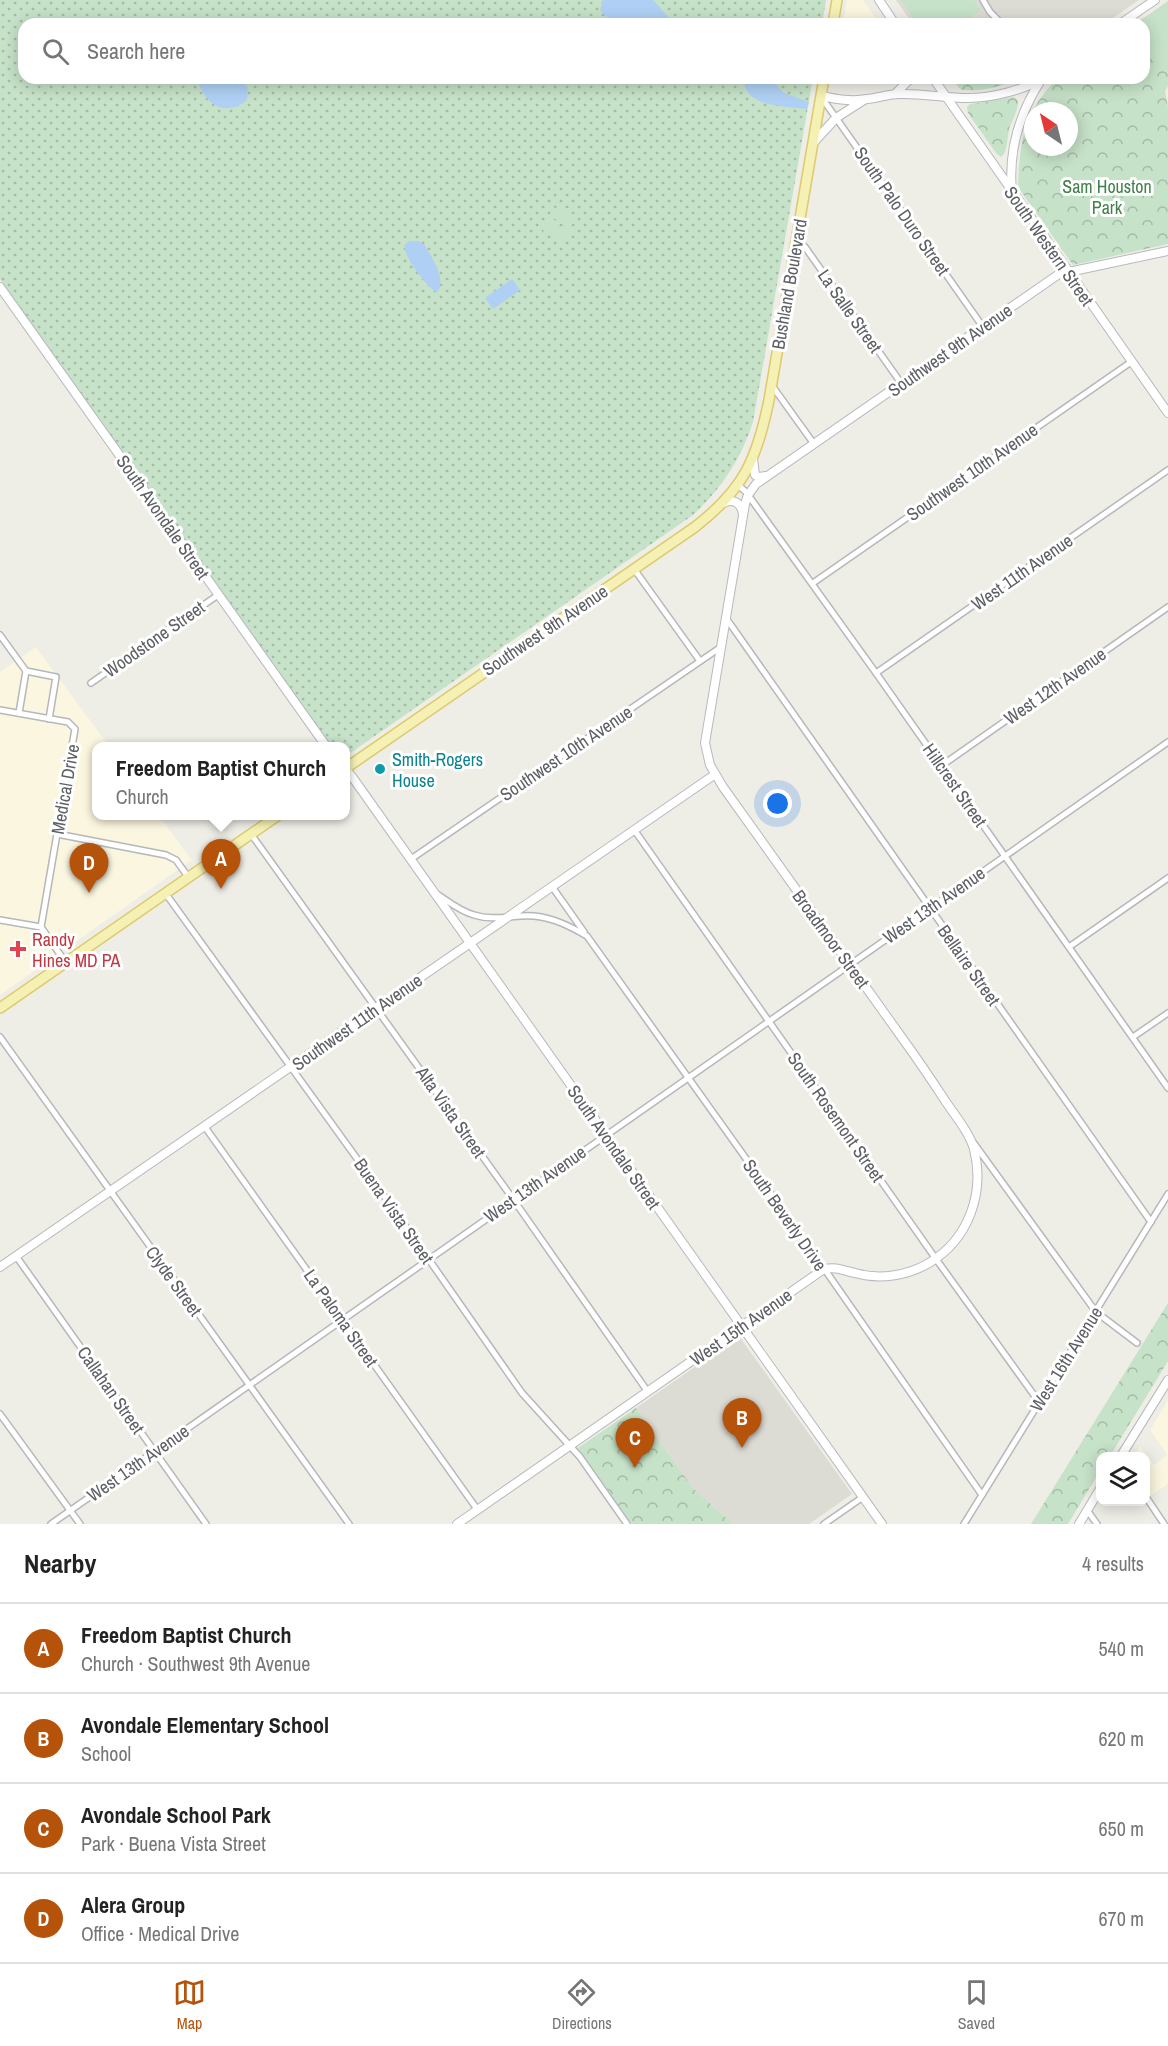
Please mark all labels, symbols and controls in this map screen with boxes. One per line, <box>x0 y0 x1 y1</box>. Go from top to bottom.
search box <box>18 18 1150 84</box>
icon: search <box>39 35 72 68</box>
text: Search here <box>87 36 185 66</box>
north arrow <box>1024 102 1078 156</box>
street label: South Palo Duro Street <box>848 142 956 280</box>
park label: Sam Houston Park <box>1062 174 1152 220</box>
street label: South Western Street <box>998 181 1100 311</box>
street label: Bushland Boulevard <box>765 217 813 351</box>
street label: La Salle Street <box>812 264 888 358</box>
street label: Southwest 9th Avenue <box>883 298 1017 402</box>
street label: Southwest 10th Avenue <box>901 417 1043 527</box>
street label: South Avondale Street <box>111 450 215 584</box>
street label: West 11th Avenue <box>966 528 1078 616</box>
street label: Southwest 9th Avenue <box>477 579 613 681</box>
street label: Woodstone Street <box>99 595 209 683</box>
street label: West 12th Avenue <box>999 642 1111 730</box>
street label: Southwest 10th Avenue <box>495 699 637 807</box>
street label: Hillcrest Street <box>917 738 993 832</box>
street label: Medical Drive <box>45 742 85 836</box>
popup <box>92 742 350 820</box>
place label: Smith-Rogers House <box>392 747 483 793</box>
text: Freedom Baptist Church <box>116 753 326 783</box>
marker: Smith-Rogers House <box>373 762 387 776</box>
text: Church <box>116 783 169 810</box>
your location <box>763 789 792 818</box>
pin: A <box>202 840 240 889</box>
pin: D <box>70 844 109 893</box>
street label: West 13th Avenue <box>878 861 990 949</box>
street label: Broadmoor Street <box>787 885 875 993</box>
street label: Bellaire Street <box>932 920 1006 1010</box>
place label: Randy Hines MD PA <box>32 927 120 973</box>
marker: Randy Hines MD PA <box>9 940 27 958</box>
street label: Southwest 11th Avenue <box>287 968 427 1076</box>
street label: South Rosemont Street <box>782 1047 890 1187</box>
street label: Alta Vista Street <box>410 1060 492 1163</box>
street label: South Avondale Street <box>562 1080 666 1214</box>
street label: West 13th Avenue <box>479 1140 591 1228</box>
street label: Buena Vista Street <box>348 1153 440 1269</box>
street label: South Beverly Drive <box>737 1154 833 1276</box>
street label: Clyde Street <box>140 1241 208 1321</box>
street label: La Paloma Street <box>298 1264 384 1372</box>
street label: West 15th Avenue <box>685 1283 797 1371</box>
street label: West 16th Avenue <box>1024 1302 1108 1416</box>
street label: Callahan Street <box>72 1341 150 1439</box>
pin: B <box>722 1398 762 1448</box>
pin: C <box>616 1418 654 1468</box>
street label: West 13th Avenue <box>82 1419 194 1507</box>
map controls <box>1096 1452 1150 1506</box>
button: layers <box>1096 1452 1150 1506</box>
text: Nearby <box>24 1546 96 1581</box>
text: 4 results <box>1082 1550 1144 1577</box>
text: Freedom Baptist Church <box>81 1620 292 1650</box>
text: A <box>38 1635 49 1662</box>
text: 540 m <box>1098 1635 1144 1662</box>
text: Church · Southwest 9th Avenue <box>81 1650 310 1677</box>
text: Avondale Elementary School <box>81 1710 329 1740</box>
text: B <box>38 1725 49 1752</box>
text: 620 m <box>1098 1725 1144 1752</box>
text: School <box>81 1740 131 1767</box>
text: Avondale School Park <box>81 1800 271 1830</box>
text: C <box>38 1815 49 1842</box>
text: 650 m <box>1098 1815 1144 1842</box>
text: Park · Buena Vista Street <box>81 1830 266 1857</box>
text: Alera Group <box>81 1890 185 1920</box>
text: D <box>38 1905 49 1932</box>
text: 670 m <box>1098 1905 1144 1932</box>
text: Office · Medical Drive <box>81 1920 239 1947</box>
tab: Map <box>173 1976 206 2034</box>
tab: Directions <box>552 1976 612 2034</box>
tab: Saved <box>958 1976 995 2034</box>

